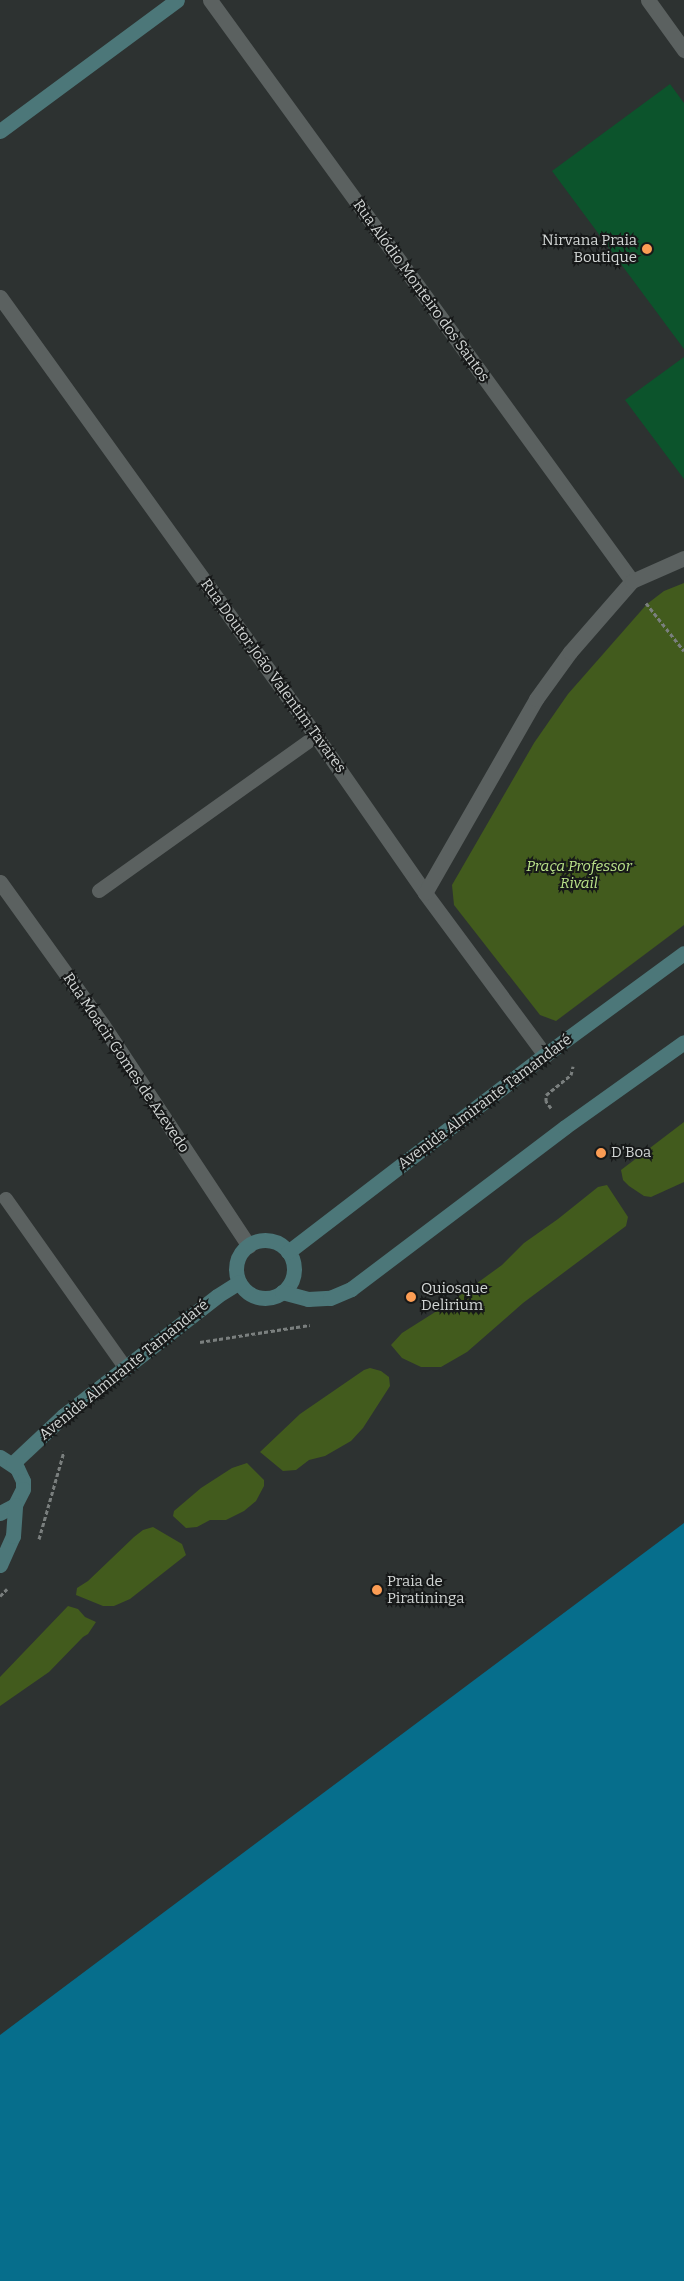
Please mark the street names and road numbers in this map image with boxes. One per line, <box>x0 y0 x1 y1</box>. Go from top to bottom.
street label: Rua Alódio Monteiro dos Santos <box>349 196 493 386</box>
street label: Rua Doutor João Valentim Tavares <box>197 576 349 776</box>
street label: Rua Moacir Gomes de Azevedo <box>59 970 193 1156</box>
street label: Avenida Almirante Tamandaré <box>395 1031 575 1173</box>
street label: Avenida Almirante Tamandaré <box>36 1296 212 1444</box>

